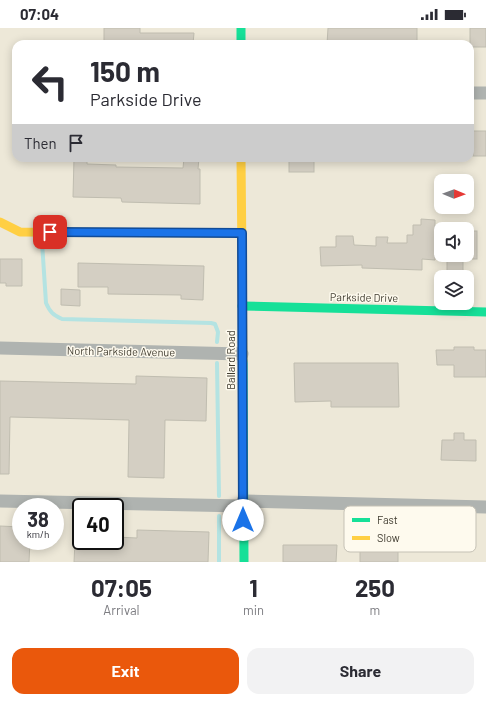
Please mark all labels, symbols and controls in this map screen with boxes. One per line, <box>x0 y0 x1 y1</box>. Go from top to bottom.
text: 07:04 <box>20 5 59 23</box>
text: 150 m <box>90 54 160 88</box>
icon: left <box>24 56 76 108</box>
text: Parkside Drive <box>90 88 202 110</box>
icon: arrive <box>65 132 87 154</box>
text: Then <box>24 134 57 152</box>
north arrow <box>434 174 474 214</box>
map controls <box>434 174 474 310</box>
pin <box>33 215 67 249</box>
icon: arrive <box>39 221 61 243</box>
button: sound <box>434 222 474 262</box>
button: layers <box>434 270 474 310</box>
street label: Parkside Drive <box>330 290 398 304</box>
street label: Ballard Road <box>224 330 237 390</box>
street label: North Parkside Avenue <box>67 344 175 358</box>
speed limit sign: 40 <box>72 498 124 550</box>
position arrow <box>222 499 264 541</box>
legend <box>344 506 476 552</box>
text: 38 <box>27 507 49 531</box>
text: Fast <box>377 513 398 526</box>
text: km/h <box>27 528 49 540</box>
text: Slow <box>377 531 400 544</box>
text: 07:05 <box>91 573 152 602</box>
text: 1 <box>249 573 258 602</box>
text: 250 <box>355 573 395 602</box>
text: Arrival <box>103 602 140 618</box>
text: min <box>243 602 264 618</box>
text: m <box>370 602 380 618</box>
button: Exit <box>12 648 239 694</box>
button: Share <box>247 648 474 694</box>

